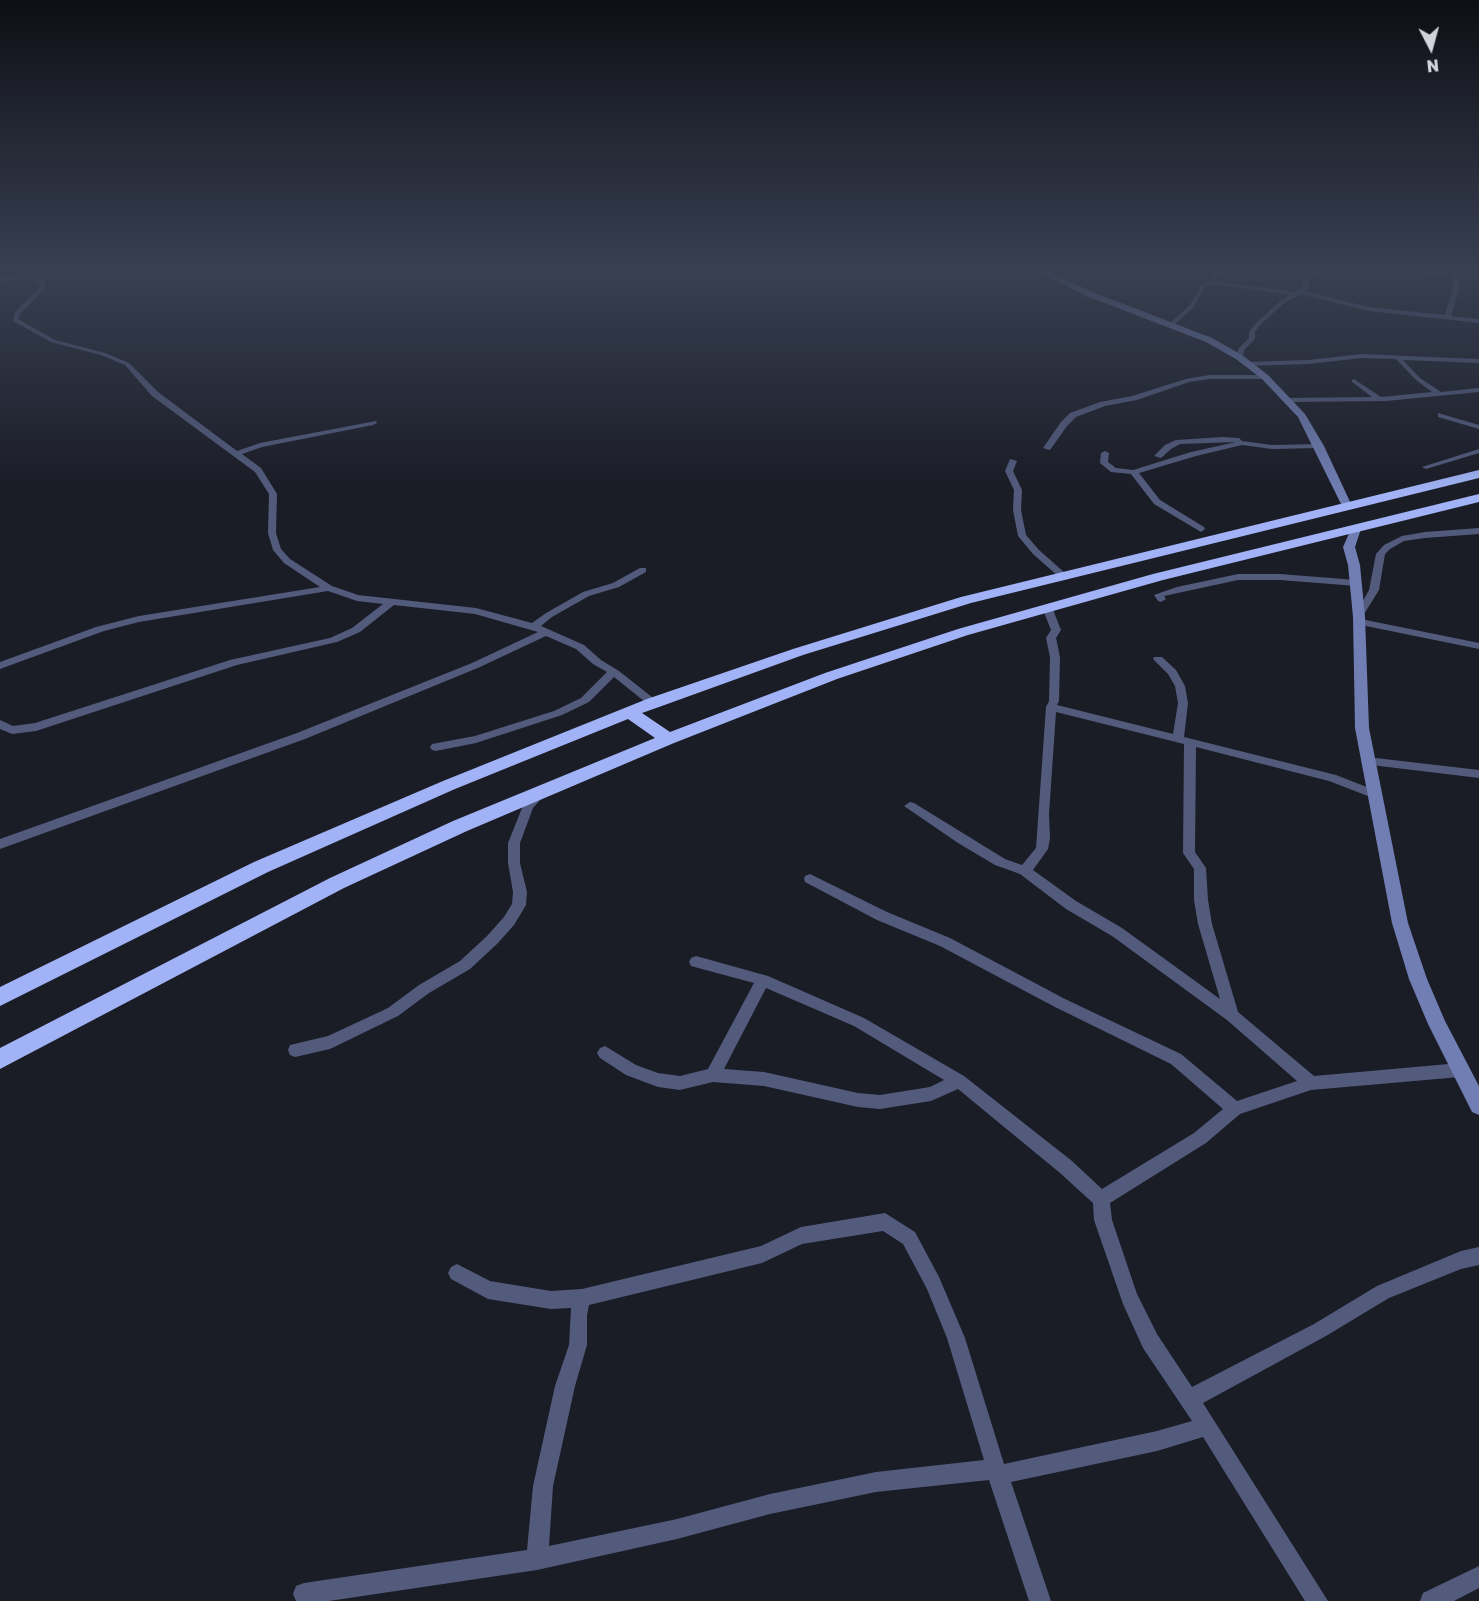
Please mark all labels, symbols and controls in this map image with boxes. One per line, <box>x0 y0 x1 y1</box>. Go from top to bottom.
north arrow <box>1401 18 1461 78</box>
text: N <box>1426 55 1440 76</box>

